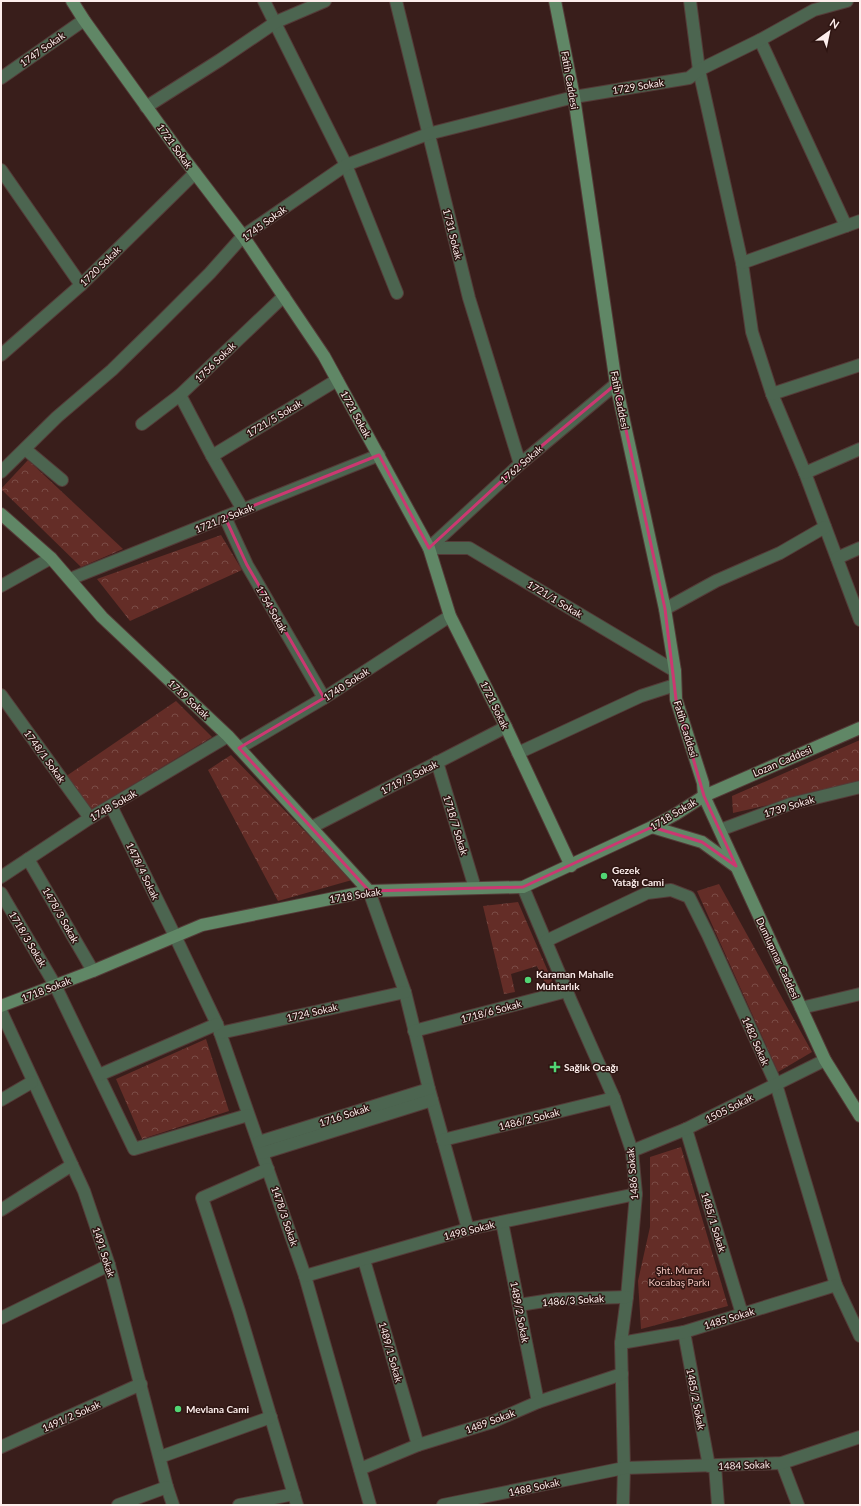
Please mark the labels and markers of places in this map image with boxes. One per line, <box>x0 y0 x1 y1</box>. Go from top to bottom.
place label: Gezek Yatağı Cami <box>611 864 664 888</box>
marker: Gezek Yatağı Cami <box>599 871 609 881</box>
place label: Karaman Mahalle Muhtarlık <box>536 968 614 992</box>
marker: Karaman Mahalle Muhtarlık <box>523 975 533 985</box>
marker: Sağlık Ocağı <box>549 1061 561 1073</box>
place label: Sağlık Ocağı <box>564 1061 618 1073</box>
place label: Mevlana Cami <box>186 1403 250 1415</box>
marker: Mevlana Cami <box>173 1404 183 1414</box>

